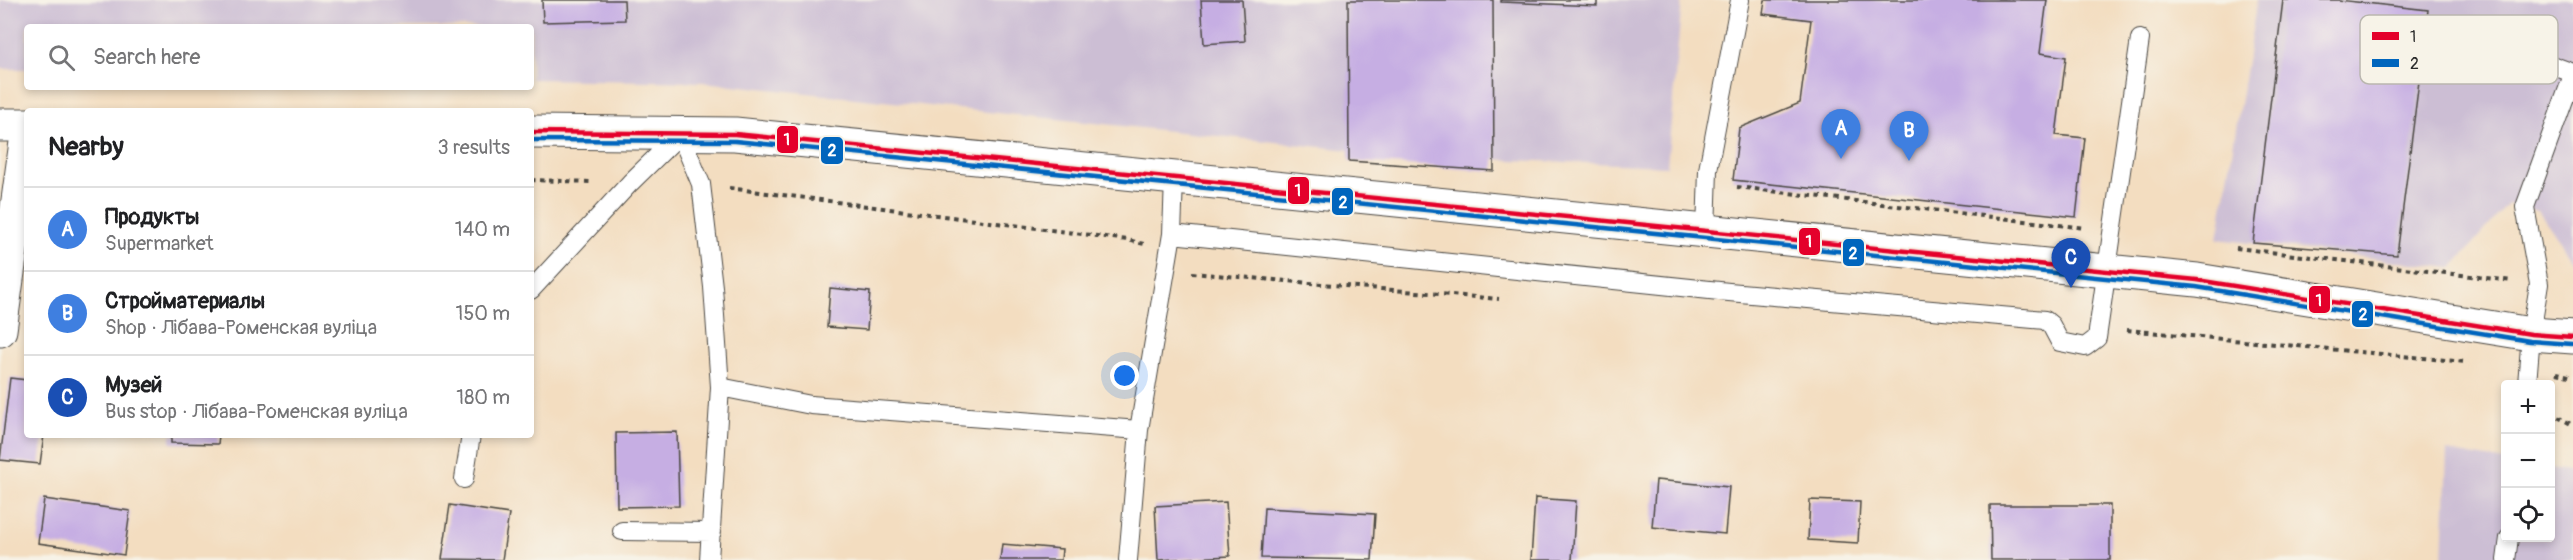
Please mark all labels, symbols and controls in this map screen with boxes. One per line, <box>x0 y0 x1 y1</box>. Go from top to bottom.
legend <box>2360 15 2558 84</box>
search box <box>24 24 534 90</box>
text: 1 <box>2410 27 2416 47</box>
icon: search <box>45 41 78 74</box>
text: Search here <box>93 43 200 71</box>
text: 2 <box>2410 54 2419 74</box>
pin: A <box>1822 110 1860 159</box>
pin: B <box>1890 112 1928 161</box>
line badge: 1 <box>776 125 799 154</box>
text: 1 <box>784 130 790 150</box>
text: Nearby <box>48 131 124 163</box>
text: 3 results <box>438 135 510 160</box>
line badge: 2 <box>820 136 844 165</box>
text: 2 <box>828 141 837 161</box>
line badge: 1 <box>1287 176 1310 205</box>
text: 1 <box>1295 181 1301 201</box>
line badge: 2 <box>1331 187 1354 216</box>
text: 2 <box>1339 193 1348 213</box>
text: Продукты <box>105 203 200 231</box>
text: A <box>61 217 74 242</box>
text: 140 m <box>455 217 510 242</box>
line badge: 1 <box>1798 227 1821 256</box>
text: Supermarket <box>105 231 214 256</box>
text: 1 <box>1806 232 1812 252</box>
line badge: 2 <box>1842 238 1865 267</box>
pin: C <box>2052 238 2090 288</box>
text: 2 <box>1849 244 1858 264</box>
line badge: 1 <box>2308 285 2331 314</box>
text: Стройматериалы <box>105 287 265 315</box>
text: 1 <box>2316 291 2322 311</box>
line badge: 2 <box>2351 300 2374 328</box>
text: B <box>62 301 73 326</box>
text: 150 m <box>456 301 510 326</box>
text: 2 <box>2359 305 2368 325</box>
text: Shop · Лібава-Роменская вуліца <box>105 315 377 340</box>
your location <box>1110 361 1139 390</box>
text: Музей <box>105 371 162 399</box>
map controls <box>2501 380 2555 542</box>
button: + <box>2501 380 2555 434</box>
text: C <box>61 385 74 410</box>
text: 180 m <box>456 385 510 410</box>
text: Bus stop · Лібава-Роменская вуліца <box>105 399 408 424</box>
button: − <box>2501 434 2555 488</box>
button: locate <box>2501 488 2555 542</box>

